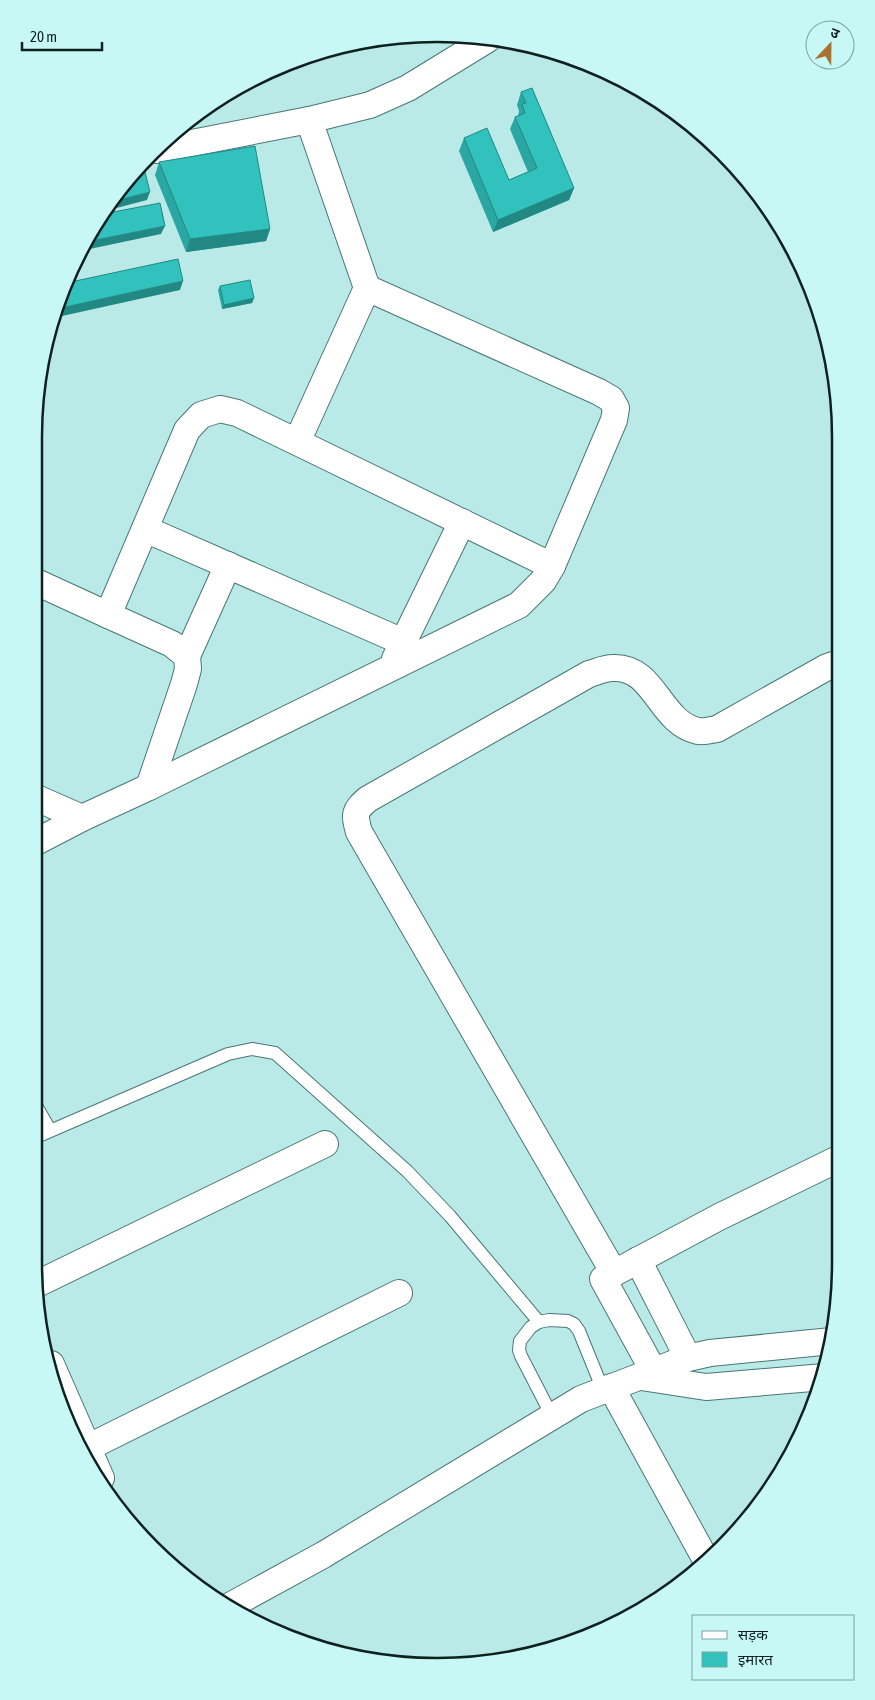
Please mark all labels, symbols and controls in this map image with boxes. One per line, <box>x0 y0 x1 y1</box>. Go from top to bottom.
scale bar <box>22 20 102 52</box>
north arrow <box>805 20 855 70</box>
text: उ <box>828 24 842 42</box>
text: 20 m <box>30 28 57 45</box>
legend <box>692 1615 855 1680</box>
text: सड़क <box>738 1626 768 1643</box>
text: इमारत <box>738 1651 773 1668</box>

